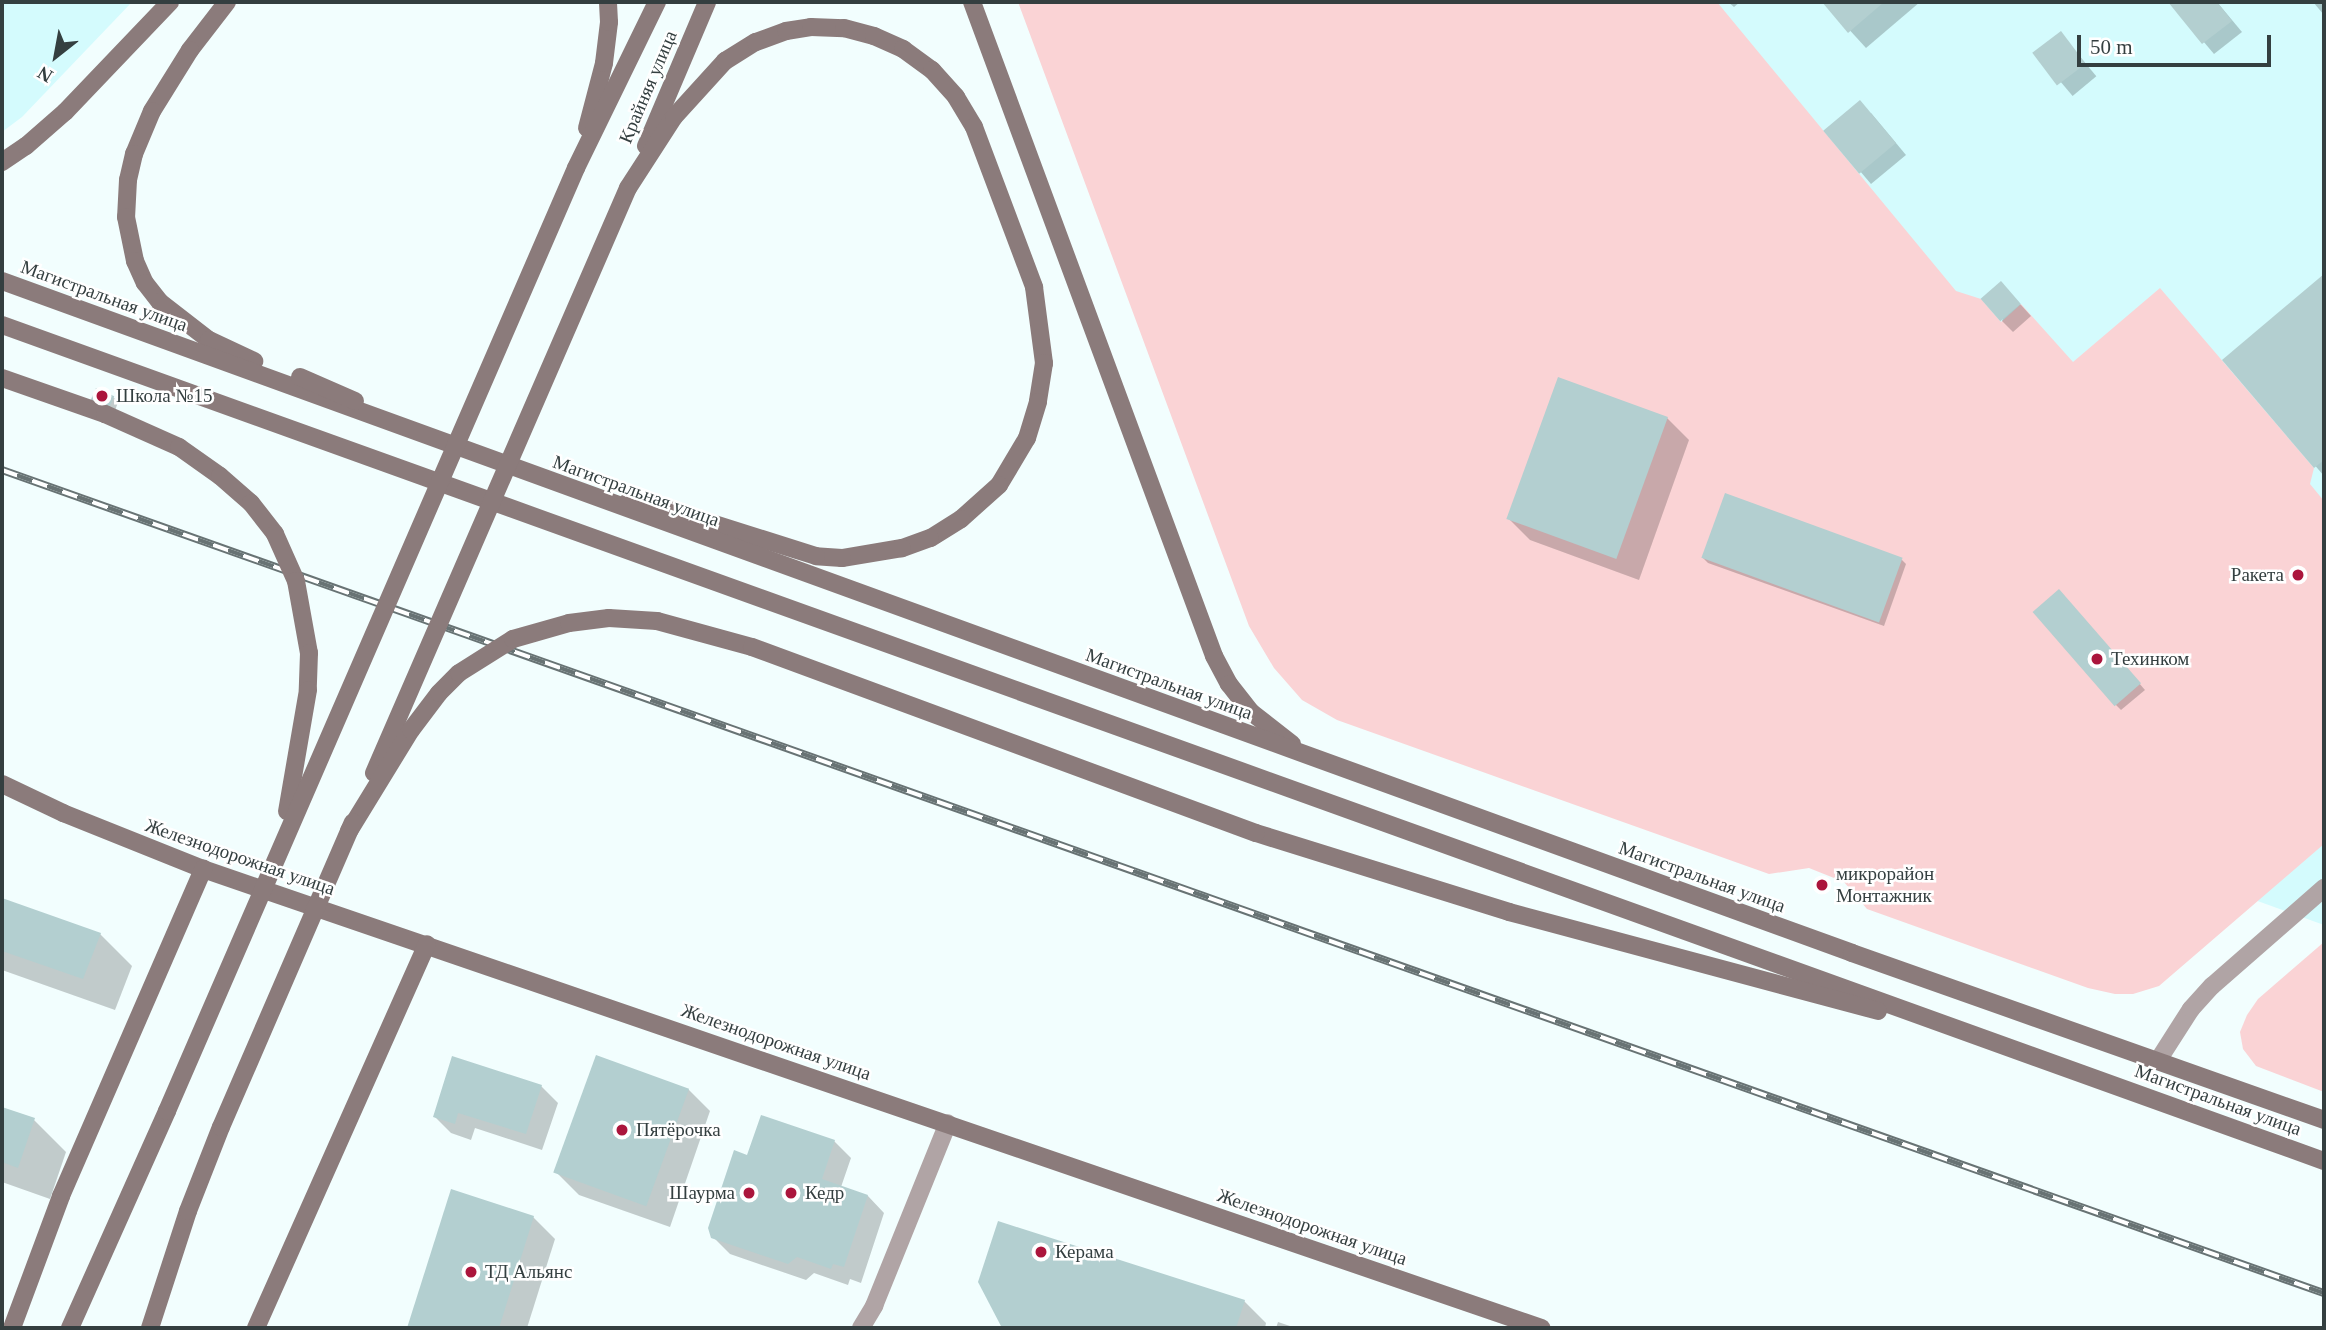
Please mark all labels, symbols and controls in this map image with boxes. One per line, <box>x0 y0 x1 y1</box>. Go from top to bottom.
north arrow <box>21 21 91 91</box>
scale bar <box>2081 21 2275 65</box>
street label: Крайняя улица <box>614 27 682 147</box>
text: 50 m <box>2090 35 2133 59</box>
text: N <box>34 62 56 87</box>
street label: Магистральная улица <box>18 255 190 337</box>
place label: Школа №15 <box>116 385 212 407</box>
marker: Школа №15 <box>94 388 110 404</box>
street label: Магистральная улица <box>550 450 722 532</box>
place label: Ракета <box>2231 564 2284 586</box>
marker: Ракета <box>2290 567 2306 583</box>
street label: Магистральная улица <box>1083 643 1255 725</box>
place label: Техинком <box>2111 648 2189 670</box>
marker: Техинком <box>2089 651 2105 667</box>
street label: Железнодорожная улица <box>142 814 338 900</box>
street label: Магистральная улица <box>1616 836 1788 918</box>
place label: микрорайон Монтажник <box>1836 863 1934 907</box>
marker: микрорайон Монтажник <box>1814 877 1830 893</box>
street label: Железнодорожная улица <box>678 999 874 1085</box>
street label: Магистральная улица <box>2132 1059 2304 1141</box>
place label: Пятёрочка <box>636 1119 721 1141</box>
marker: Пятёрочка <box>614 1122 630 1138</box>
place label: Шаурма <box>669 1182 735 1204</box>
place label: Кедр <box>805 1182 844 1204</box>
street label: Железнодорожная улица <box>1214 1184 1410 1270</box>
marker: Шаурма <box>741 1185 757 1201</box>
marker: Кедр <box>783 1185 799 1201</box>
place label: Керама <box>1055 1241 1114 1263</box>
marker: Керама <box>1033 1244 1049 1260</box>
place label: ТД Альянс <box>485 1261 572 1283</box>
marker: ТД Альянс <box>463 1264 479 1280</box>

